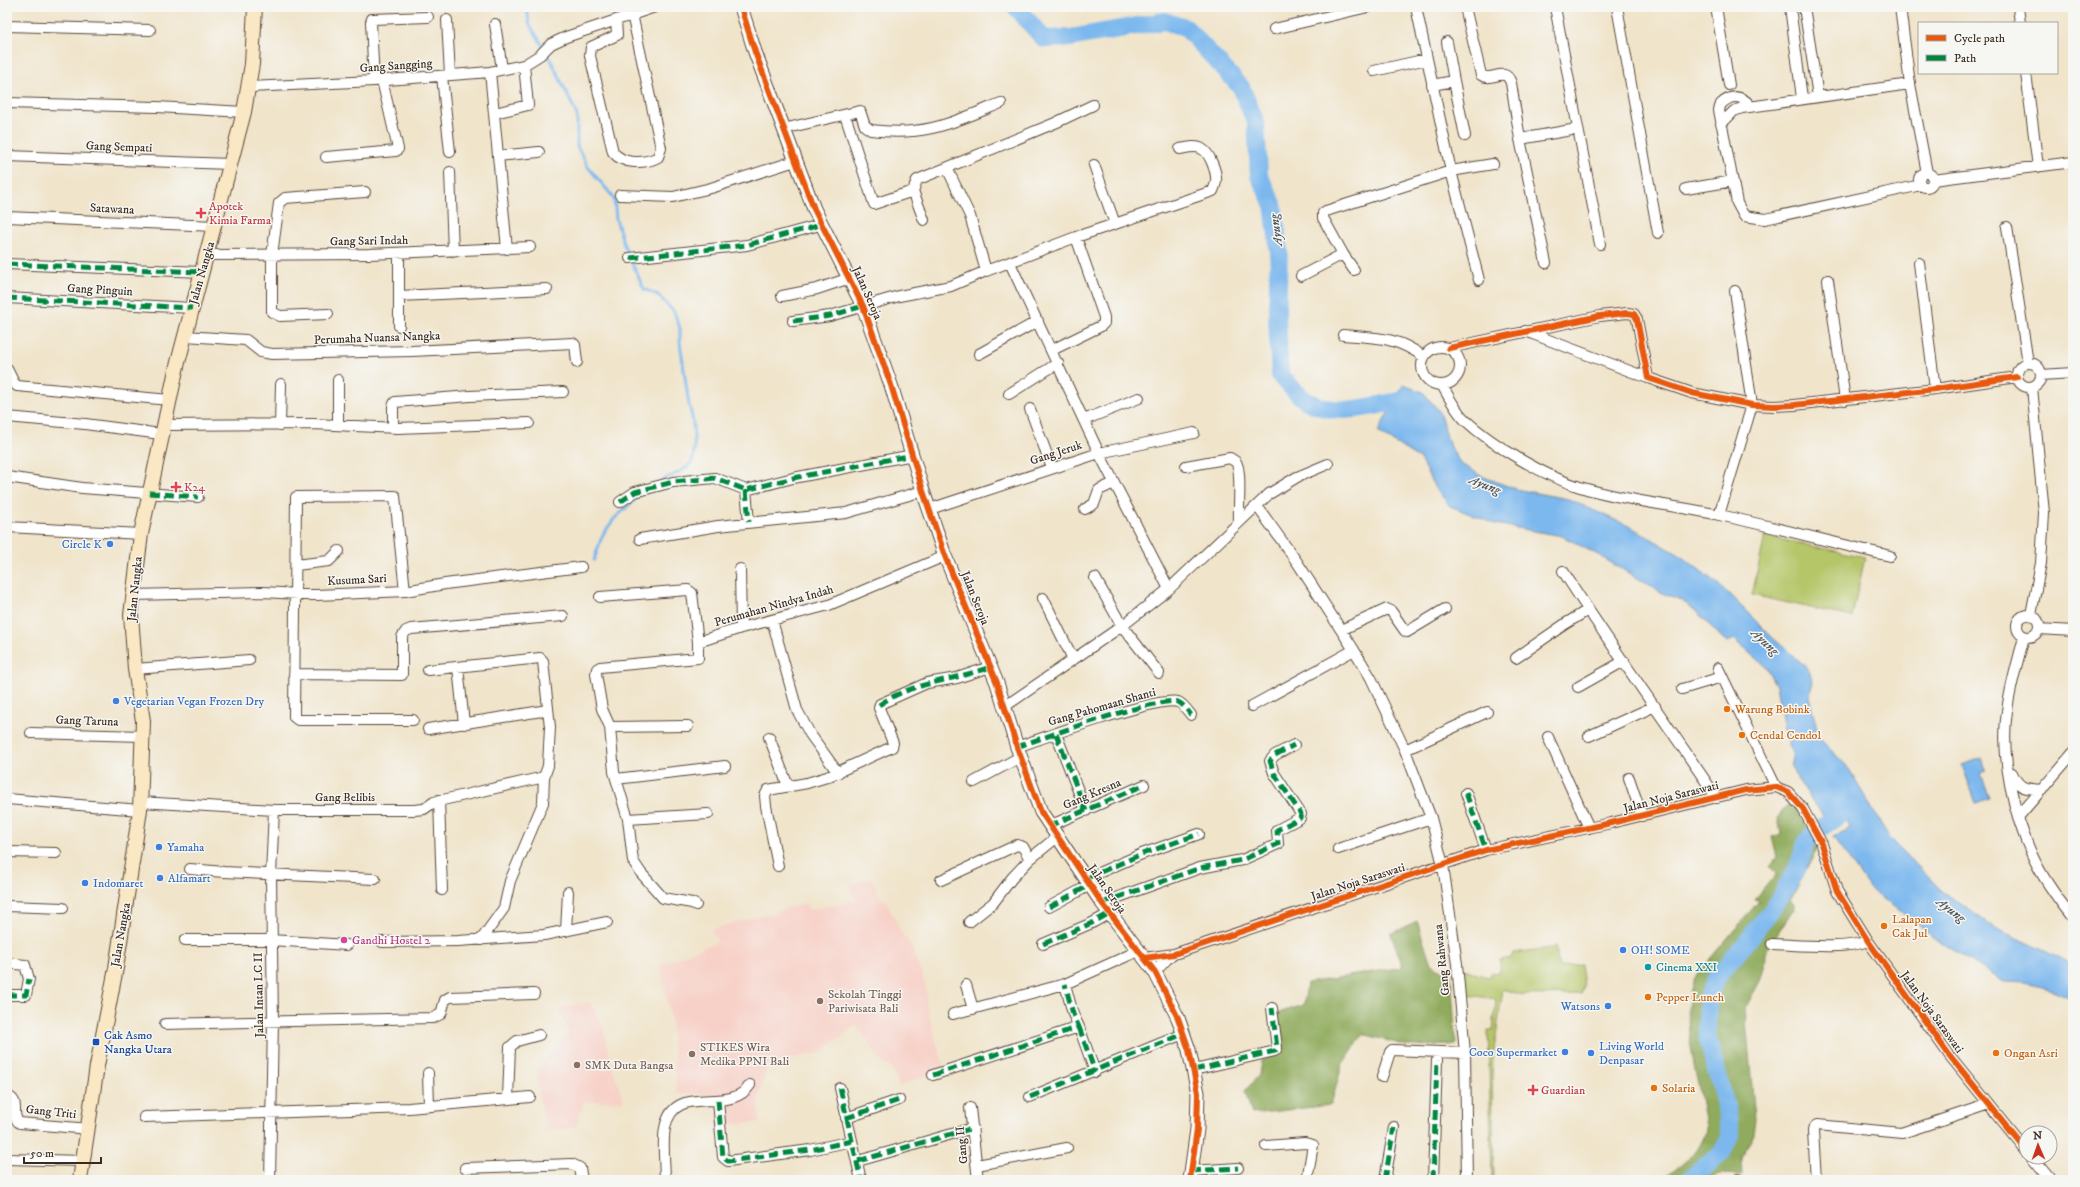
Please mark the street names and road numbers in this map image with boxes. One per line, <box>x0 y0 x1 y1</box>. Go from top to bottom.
street label: Gang Sangging <box>359 56 433 76</box>
street label: Gang Sempati <box>86 138 152 156</box>
street label: Satawana <box>89 200 135 218</box>
street label: Gang Sari Indah <box>330 233 409 249</box>
street label: Jalan Nangka <box>186 239 218 307</box>
street label: Jalan Seroja <box>848 263 886 323</box>
street label: Gang Pinguin <box>67 281 134 299</box>
street label: Perumaha Nuansa Nangka <box>314 328 441 348</box>
street label: Gang Jeruk <box>1028 438 1084 468</box>
street label: Jalan Nangka <box>124 555 146 623</box>
street label: Jalan Seroja <box>957 568 993 628</box>
street label: Kusuma Sari <box>327 571 387 589</box>
street label: Perumahan Nindya Indah <box>713 582 836 630</box>
street label: Gang Pahomaan Shanti <box>1046 684 1158 730</box>
street label: Gang Taruna <box>55 712 120 730</box>
street label: Gang Kresna <box>1061 775 1124 813</box>
street label: Jalan Noja Saraswati <box>1621 778 1720 816</box>
street label: Gang Belibis <box>315 790 375 805</box>
street label: Jalan Noja Saraswati <box>1308 860 1407 905</box>
street label: Jalan Seroja <box>1084 861 1130 917</box>
street label: Jalan Nangka <box>108 901 134 969</box>
street label: Gang Rahwana <box>1431 923 1453 996</box>
street label: Jalan Intan LC II <box>251 952 267 1039</box>
street label: Jalan Noja Saraswati <box>1897 967 1967 1056</box>
street label: Gang Triti <box>25 1102 77 1122</box>
street label: Gang II <box>953 1125 971 1165</box>

